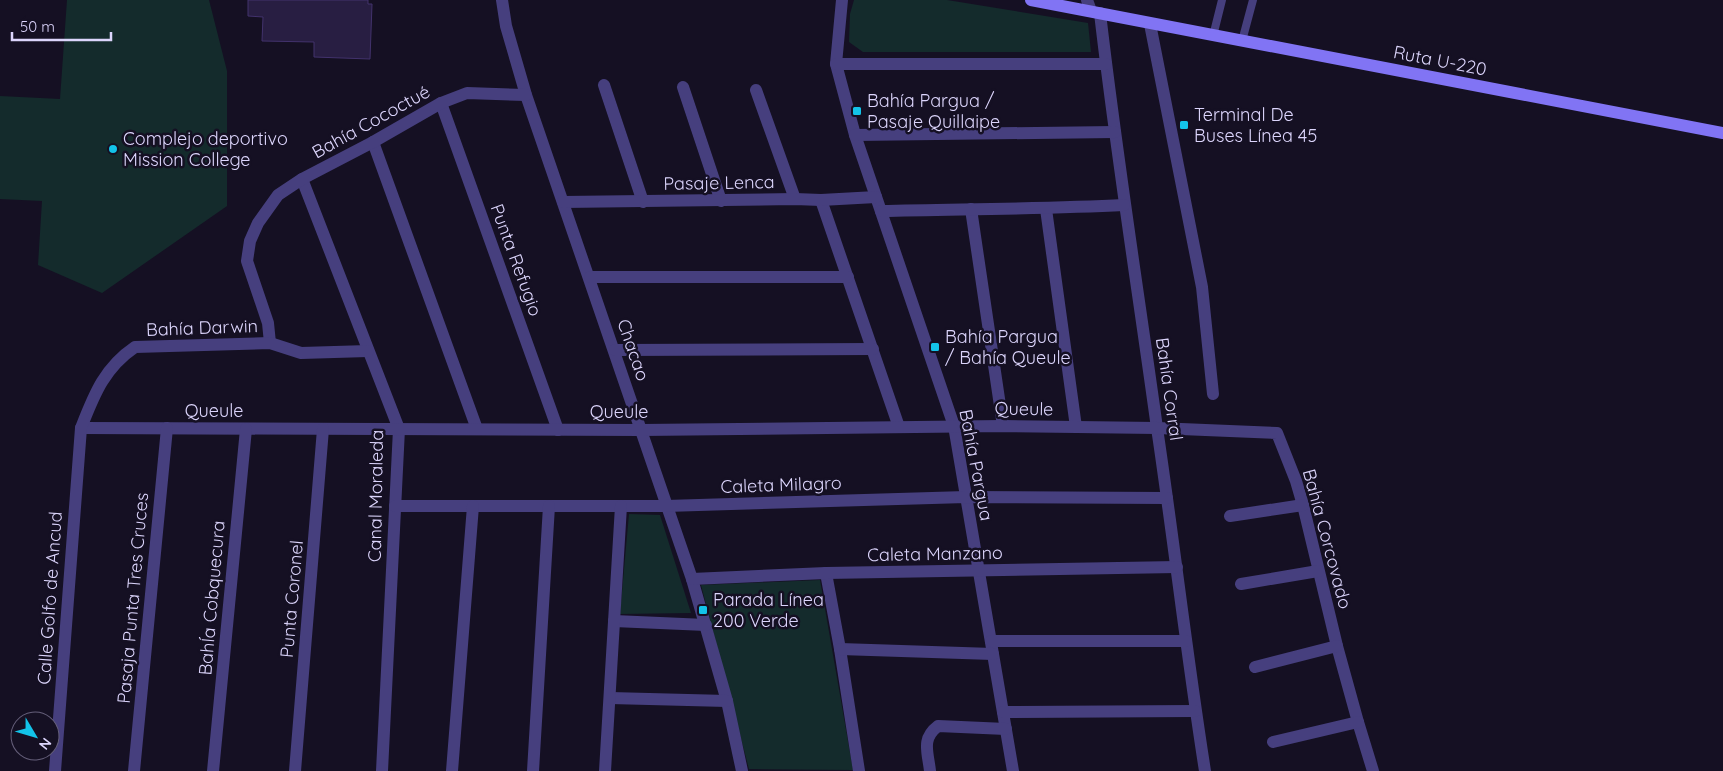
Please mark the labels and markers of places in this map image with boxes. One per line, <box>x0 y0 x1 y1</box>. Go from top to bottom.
place label: Bahía Pargua / Pasaje Quillaipe <box>867 89 1000 133</box>
place label: Terminal De Buses Línea 45 <box>1194 103 1317 147</box>
marker: Bahía Pargua / Pasaje Quillaipe <box>851 105 863 117</box>
marker: Terminal De Buses Línea 45 <box>1178 119 1190 131</box>
place label: Complejo deportivo Mission College <box>123 127 288 171</box>
marker: Complejo deportivo Mission College <box>107 143 119 155</box>
place label: Bahía Pargua / Bahía Queule <box>945 325 1071 369</box>
marker: Bahía Pargua / Bahía Queule <box>929 341 941 353</box>
place label: Parada Línea 200 Verde <box>713 588 824 632</box>
marker: Parada Línea 200 Verde <box>697 604 709 616</box>

